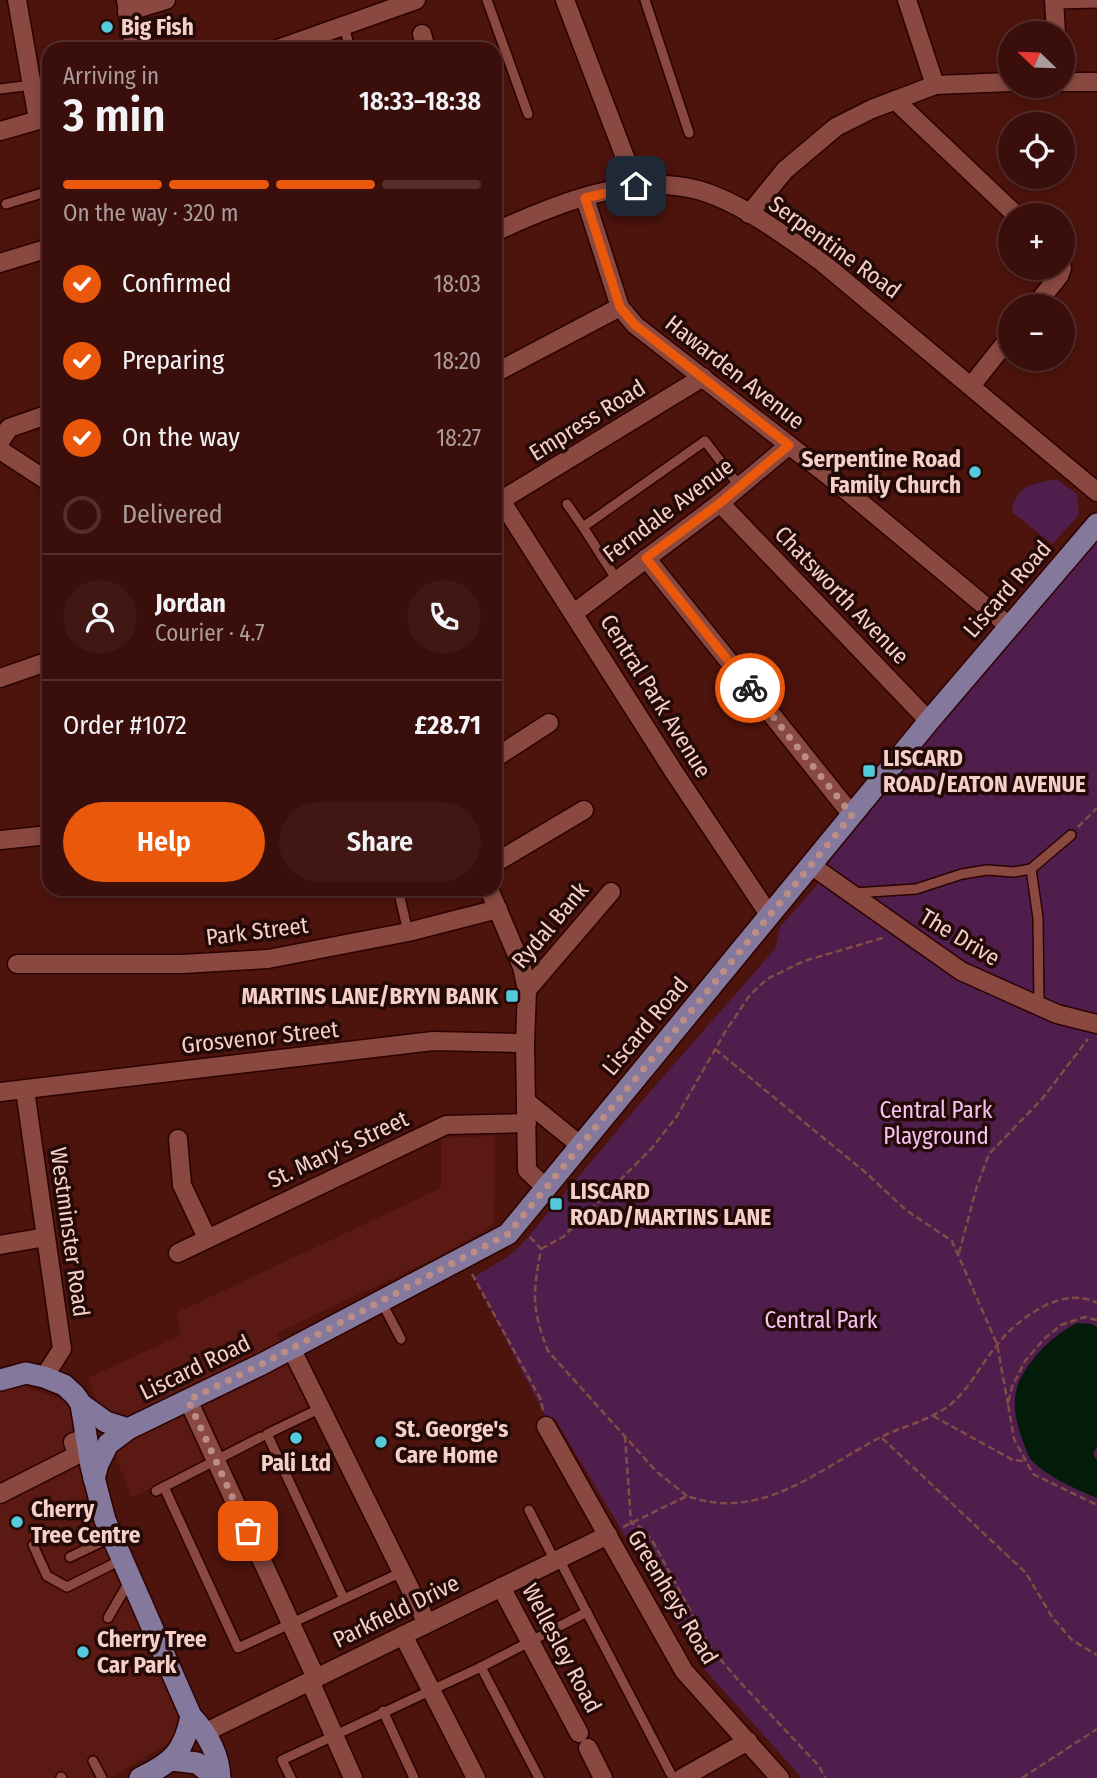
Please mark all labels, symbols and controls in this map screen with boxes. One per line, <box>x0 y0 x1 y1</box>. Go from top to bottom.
place label: Big Fish <box>121 13 194 41</box>
marker: Big Fish <box>99 19 115 35</box>
north arrow <box>998 21 1074 98</box>
map controls <box>998 21 1075 371</box>
text: Arriving in <box>63 62 159 90</box>
text: 18:33–18:38 <box>359 86 481 117</box>
text: 3 min <box>63 88 166 143</box>
button: locate <box>998 112 1075 189</box>
pin <box>606 156 666 216</box>
icon: home <box>617 167 655 205</box>
street label: Serpentine Road <box>764 190 906 304</box>
text: On the way · 320 m <box>63 199 238 227</box>
button: + <box>998 203 1075 280</box>
icon: check <box>63 265 101 303</box>
text: Confirmed <box>122 268 232 299</box>
text: 18:03 <box>434 270 481 298</box>
button: − <box>998 294 1075 371</box>
street label: Hawarden Avenue <box>660 309 810 435</box>
icon: check <box>63 342 101 380</box>
text: Preparing <box>122 345 224 376</box>
text: 18:20 <box>434 347 481 375</box>
street label: Empress Road <box>524 373 650 467</box>
icon: check <box>63 419 101 457</box>
text: On the way <box>122 422 240 453</box>
text: 18:27 <box>436 424 481 452</box>
place label: Serpentine Road Family Church <box>802 445 961 499</box>
street label: Ferndale Avenue <box>597 452 739 568</box>
marker: Serpentine Road Family Church <box>967 464 983 480</box>
text: Delivered <box>122 499 223 530</box>
street label: Chatsworth Avenue <box>769 520 915 670</box>
street label: Liscard Road <box>957 535 1057 643</box>
button: person <box>63 580 137 654</box>
button: phone <box>407 580 481 654</box>
text: Jordan <box>155 588 226 619</box>
street label: Central Park Avenue <box>594 609 718 783</box>
text: Courier · 4.7 <box>155 619 265 647</box>
courier <box>715 653 785 723</box>
icon: bike <box>731 669 769 707</box>
text: Order #1072 <box>63 710 187 741</box>
text: £28.71 <box>415 710 481 741</box>
place label: LISCARD ROAD/EATON AVENUE <box>883 744 1086 798</box>
marker: LISCARD ROAD/EATON AVENUE <box>861 763 877 779</box>
button: Help <box>63 802 265 882</box>
button: Share <box>279 802 481 882</box>
street label: Rydal Bank <box>506 876 594 974</box>
street label: The Drive <box>915 902 1005 972</box>
street label: Park Street <box>204 911 310 951</box>
street label: Liscard Road <box>596 971 694 1081</box>
place label: MARTINS LANE/BRYN BANK <box>241 982 499 1010</box>
marker: MARTINS LANE/BRYN BANK <box>504 988 520 1004</box>
street label: Grosvenor Street <box>180 1015 340 1059</box>
park label: Central Park Playground <box>880 1096 993 1150</box>
street label: St. Mary's Street <box>263 1104 413 1194</box>
street label: Westminster Road <box>44 1145 96 1319</box>
place label: LISCARD ROAD/MARTINS LANE <box>570 1177 771 1231</box>
marker: LISCARD ROAD/MARTINS LANE <box>548 1196 564 1212</box>
park label: Central Park <box>765 1306 878 1334</box>
street label: Liscard Road <box>135 1328 255 1406</box>
place label: St. George's Care Home <box>395 1415 508 1469</box>
marker: Pali Ltd <box>288 1430 304 1446</box>
marker: St. George's Care Home <box>373 1434 389 1450</box>
place label: Pali Ltd <box>261 1449 331 1477</box>
place label: Cherry Tree Centre <box>31 1495 141 1549</box>
pin <box>218 1501 278 1561</box>
icon: bag <box>229 1512 267 1550</box>
marker: Cherry Tree Centre <box>9 1514 25 1530</box>
street label: Greenheys Road <box>622 1525 724 1669</box>
street label: Parkfield Drive <box>328 1568 464 1654</box>
street label: Wellesley Road <box>516 1579 608 1717</box>
place label: Cherry Tree Car Park <box>97 1625 207 1679</box>
marker: Cherry Tree Car Park <box>75 1644 91 1660</box>

